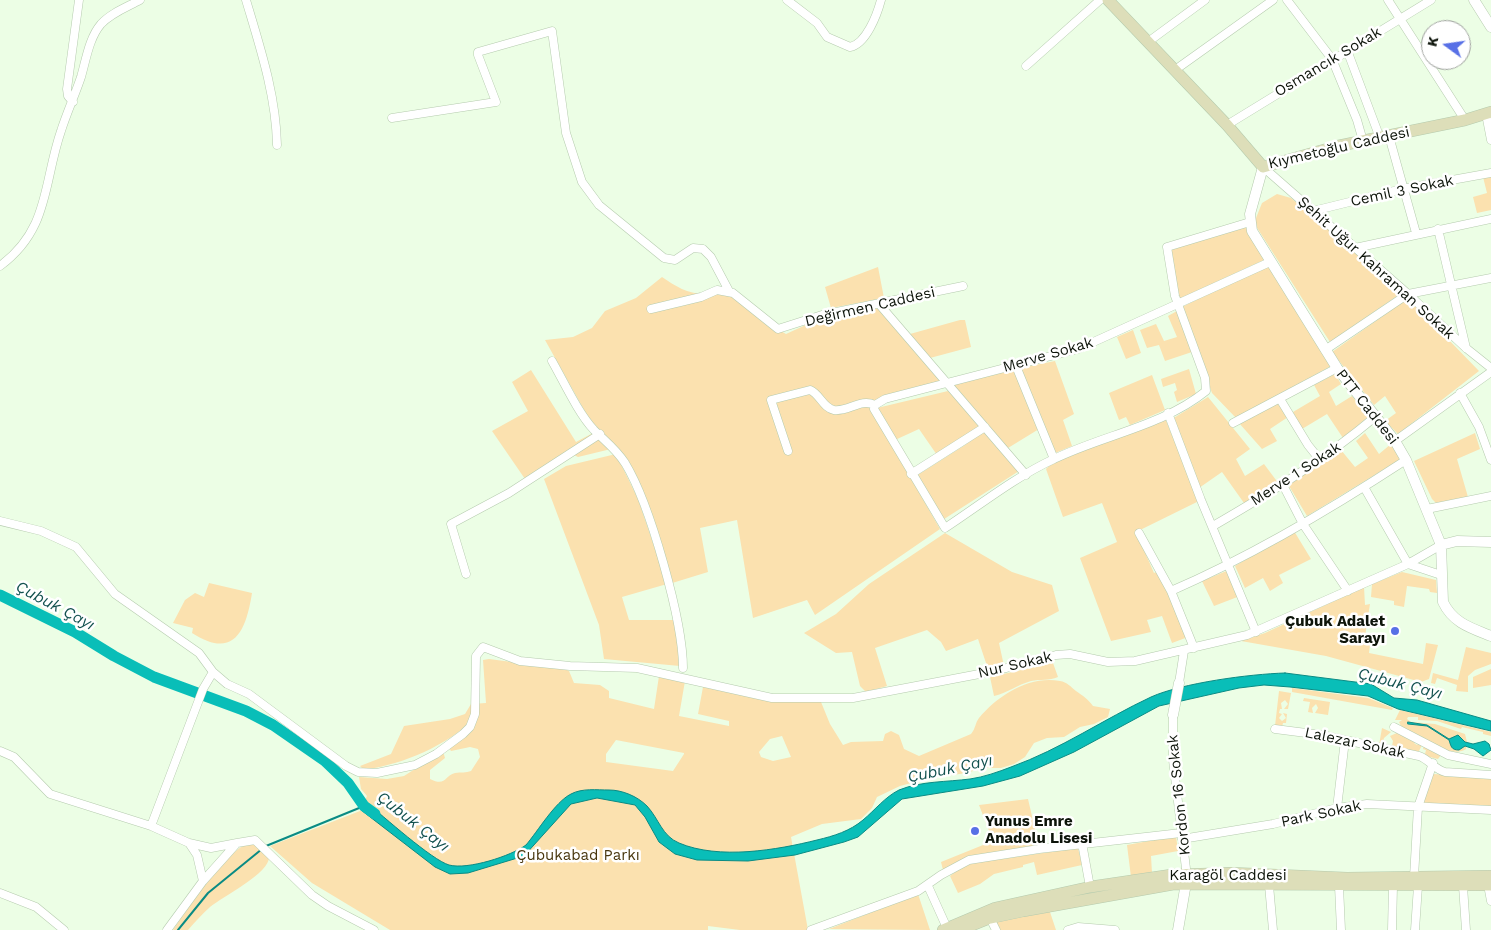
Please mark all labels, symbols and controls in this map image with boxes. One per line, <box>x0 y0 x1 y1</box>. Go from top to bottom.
north arrow <box>1421 20 1471 70</box>
street label: Osmancık Sokak <box>1271 23 1385 101</box>
text: K <box>1423 35 1441 48</box>
street label: Kıymetoğlu Caddesi <box>1266 123 1412 173</box>
street label: Cemil 3 Sokak <box>1349 171 1455 211</box>
street label: Şehit Uğur Kahraman Sokak <box>1294 193 1458 343</box>
street label: Değirmen Caddesi <box>803 283 937 331</box>
street label: Merve Sokak <box>1001 334 1095 376</box>
street label: PTT Caddesi <box>1332 366 1402 448</box>
street label: Merve 1 Sokak <box>1248 438 1344 510</box>
water label: Çubuk Çayı <box>12 577 98 635</box>
place label: Çubuk Adalet Sarayı <box>1285 613 1385 648</box>
marker: Çubuk Adalet Sarayı <box>1389 625 1401 637</box>
street label: Nur Sokak <box>976 648 1054 682</box>
water label: Çubuk Çayı <box>1356 664 1444 704</box>
street label: Lalezar Sokak <box>1303 724 1407 762</box>
street label: Kordon 16 Sokak <box>1164 734 1194 856</box>
water label: Çubuk Çayı <box>906 751 994 787</box>
water label: Çubuk Çayı <box>373 788 453 856</box>
street label: Park Sokak <box>1279 797 1363 831</box>
place label: Yunus Emre Anadolu Lisesi <box>985 813 1092 848</box>
marker: Yunus Emre Anadolu Lisesi <box>969 825 981 837</box>
park label: Çubukabad Parkı <box>516 847 640 865</box>
street label: Karagöl Caddesi <box>1169 867 1287 885</box>

